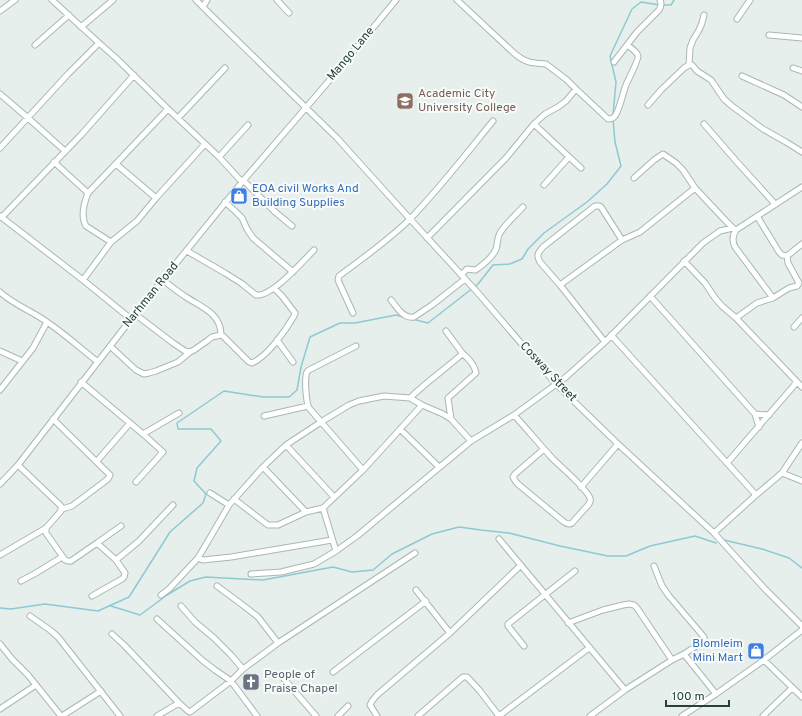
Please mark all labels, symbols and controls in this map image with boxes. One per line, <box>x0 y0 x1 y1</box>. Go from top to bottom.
street label: Mango Lane <box>324 24 378 84</box>
place label: Academic City University College <box>418 86 516 116</box>
school or university icon: Academic City University College <box>395 91 415 111</box>
place label: EOA civil Works And Building Supplies <box>252 181 359 211</box>
shop icon: EOA civil Works And Building Supplies <box>229 186 249 206</box>
street label: Narhman Road <box>120 259 182 331</box>
street label: Cosway Street <box>516 338 580 406</box>
place label: Blomleim Mini Mart <box>692 636 743 666</box>
shop icon: Blomleim Mini Mart <box>746 641 766 661</box>
place label: People of Praise Chapel <box>264 667 338 697</box>
church icon: People of Praise Chapel <box>241 672 261 692</box>
scale bar <box>666 682 729 708</box>
text: 100 m <box>672 689 705 705</box>

